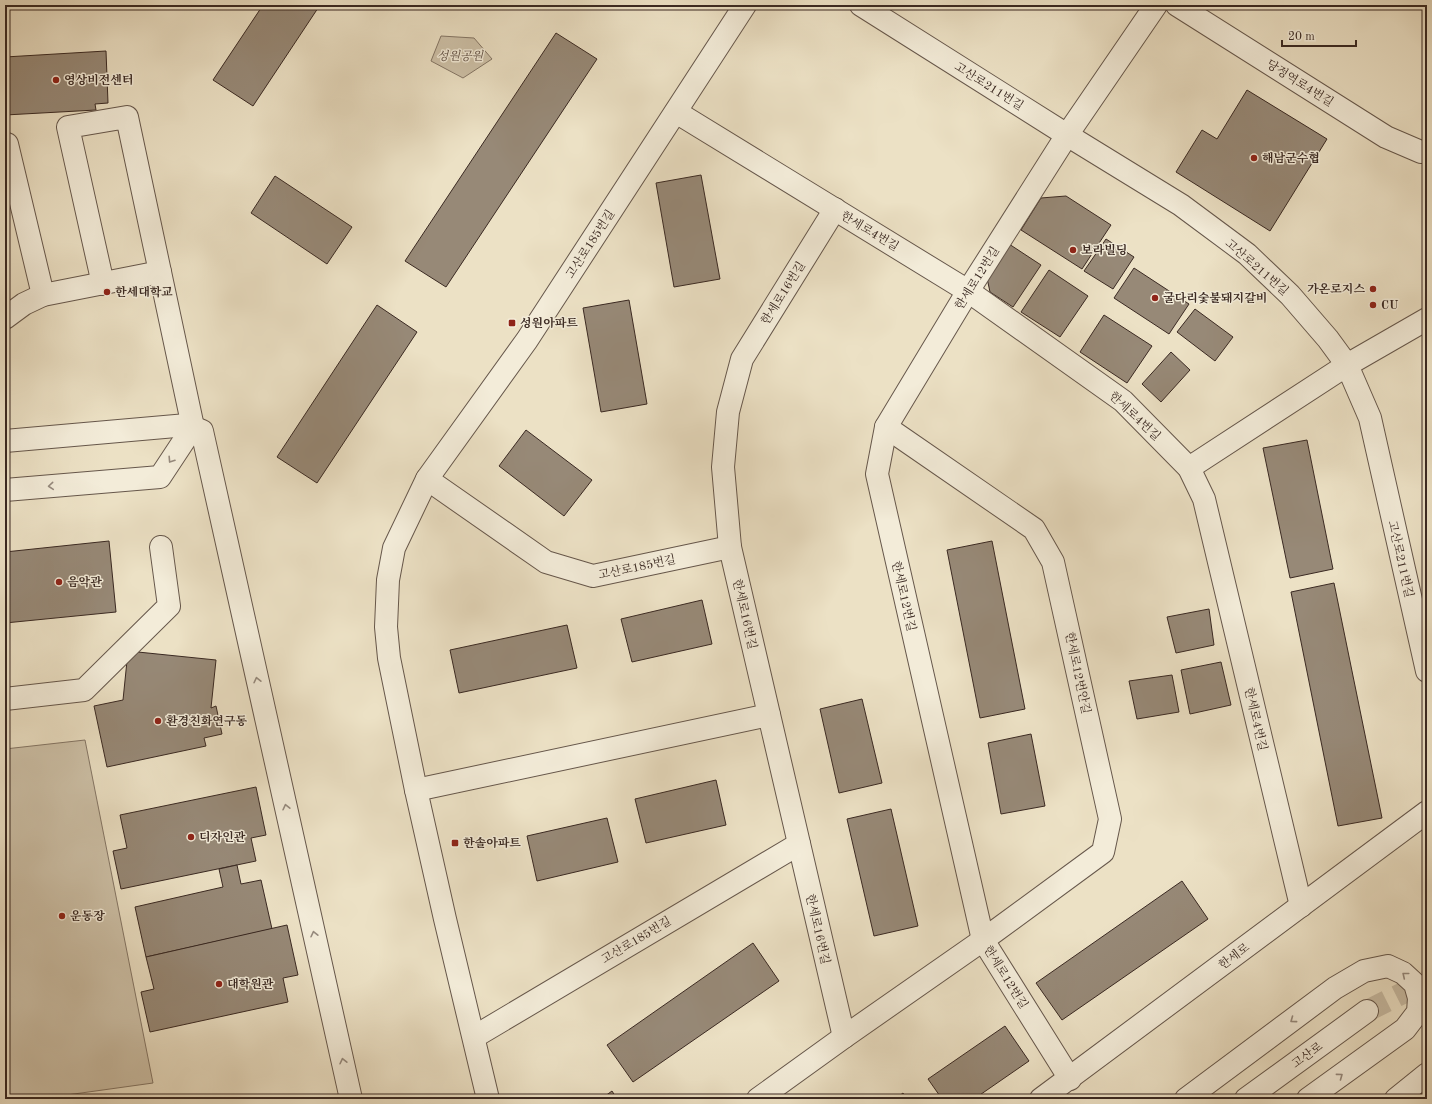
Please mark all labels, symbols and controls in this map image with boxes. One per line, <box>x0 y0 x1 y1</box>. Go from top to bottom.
scale bar <box>1282 22 1356 48</box>
text: 20 m <box>1288 31 1315 43</box>
park label: 성원공원 <box>437 49 485 63</box>
street label: 당정역로4번길 <box>1264 58 1336 109</box>
street label: 고산로211번길 <box>952 60 1026 113</box>
place label: 영상비전센터 <box>64 73 134 87</box>
marker: 영상비전센터 <box>51 75 61 85</box>
place label: 해남군수협 <box>1262 151 1320 165</box>
marker: 해남군수협 <box>1249 153 1259 163</box>
street label: 고산로185번길 <box>563 208 617 281</box>
street label: 한세로4번길 <box>839 209 901 254</box>
street label: 고산로211번길 <box>1223 237 1291 298</box>
place label: 보라빌딩 <box>1081 243 1127 257</box>
street label: 한세로12번길 <box>953 244 1002 312</box>
marker: 보라빌딩 <box>1068 245 1078 255</box>
street label: 한세로16번길 <box>759 259 808 327</box>
place label: 가온로지스 <box>1307 282 1365 296</box>
marker: 가온로지스 <box>1368 284 1378 294</box>
place label: 한세대학교 <box>115 285 173 299</box>
marker: 한세대학교 <box>102 287 112 297</box>
place label: 굴다리숯불돼지갈비 <box>1163 291 1267 305</box>
marker: 굴다리숯불돼지갈비 <box>1150 293 1160 303</box>
marker: CU <box>1368 300 1378 310</box>
place label: CU <box>1381 300 1399 312</box>
place label: 성원아파트 <box>520 316 578 330</box>
marker: 성원아파트 <box>507 318 517 328</box>
street label: 한세로4번길 <box>1106 389 1163 443</box>
one-way arrow <box>169 456 176 463</box>
one-way arrow <box>48 481 54 490</box>
street label: 고산로211번길 <box>1385 519 1416 599</box>
street label: 고산로185번길 <box>597 553 677 582</box>
street label: 한세로12번길 <box>889 560 918 633</box>
place label: 음악관 <box>67 575 102 589</box>
marker: 음악관 <box>54 577 64 587</box>
street label: 한세로16번길 <box>730 578 759 651</box>
street label: 한세로12번안길 <box>1062 631 1093 715</box>
one-way arrow <box>254 677 262 684</box>
street label: 한세로4번길 <box>1242 686 1269 752</box>
place label: 환경친화연구동 <box>166 714 248 728</box>
marker: 환경친화연구동 <box>153 716 163 726</box>
one-way arrow <box>282 804 290 810</box>
place label: 디자인관 <box>199 830 246 844</box>
marker: 디자인관 <box>186 832 196 842</box>
place label: 한솔아파트 <box>463 836 521 850</box>
marker: 한솔아파트 <box>450 838 460 848</box>
street label: 한세로16번길 <box>803 893 832 966</box>
place label: 운동장 <box>70 909 105 923</box>
marker: 운동장 <box>57 911 67 921</box>
street label: 고산로185번길 <box>599 915 673 966</box>
one-way arrow <box>311 931 319 937</box>
street label: 한세로 <box>1217 940 1252 972</box>
street label: 한세로12번길 <box>981 943 1030 1011</box>
one-way arrow <box>1402 973 1409 980</box>
place label: 대학원관 <box>227 977 274 991</box>
marker: 대학원관 <box>214 979 224 989</box>
one-way arrow <box>1290 1015 1297 1023</box>
street label: 고산로 <box>1289 1040 1326 1071</box>
one-way arrow <box>339 1058 347 1064</box>
one-way arrow <box>1336 1073 1343 1081</box>

